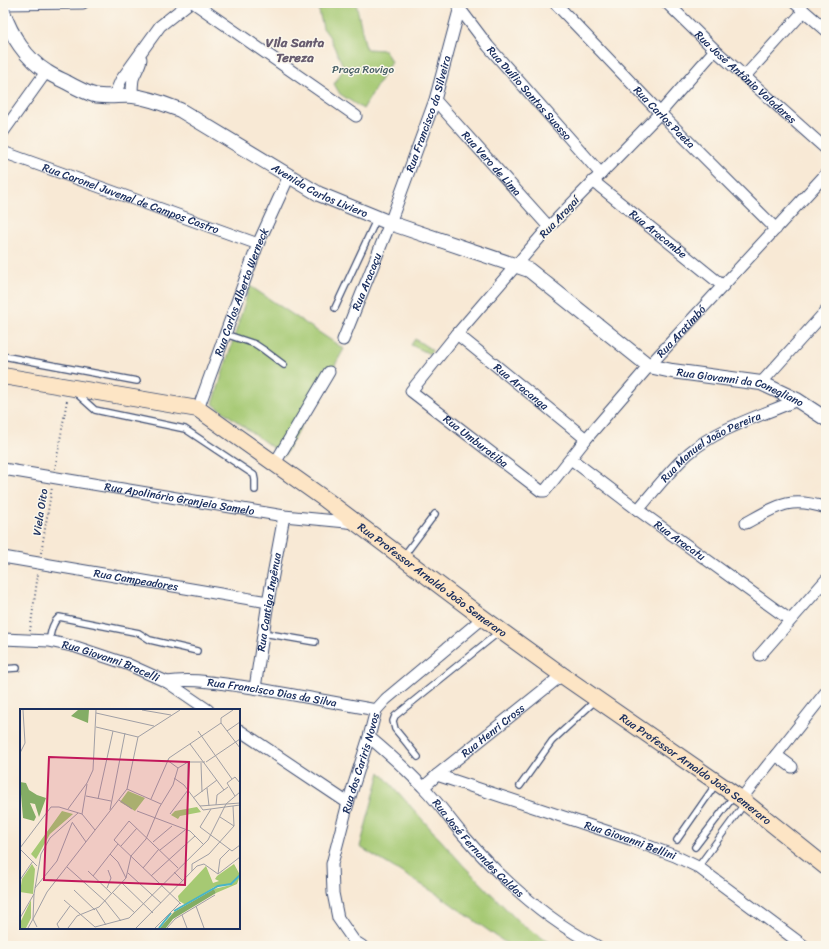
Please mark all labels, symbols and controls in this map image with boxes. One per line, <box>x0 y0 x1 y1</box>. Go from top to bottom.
street label: Rua José Antônio Valadares <box>690 26 801 129</box>
district label: Vila Santa Tereza <box>266 31 325 69</box>
street label: Rua Duílio Santos Suosso <box>482 42 576 145</box>
street label: Rua Francisco da Silveira <box>400 53 457 175</box>
park label: Praça Rovigo <box>332 60 394 79</box>
street label: Rua Carlos Paeta <box>629 81 700 154</box>
street label: Rua Vero de Lima <box>457 127 526 201</box>
street label: Rua Coronel Juvenal de Campos Castro <box>40 158 222 239</box>
street label: Avenida Carlos Liviero <box>267 158 371 223</box>
street label: Rua Aragaí <box>535 190 585 243</box>
street label: Rua Aracambe <box>625 205 691 264</box>
street label: Rua Carlos Alberto Werneck <box>209 225 274 358</box>
street label: Rua Aracaçu <box>347 250 387 313</box>
street label: Rua Aratimbó <box>652 301 711 362</box>
street label: Rua Aracanga <box>489 358 553 415</box>
street label: Rua Giovanni da Conegliano <box>675 363 808 412</box>
street label: Rua Manuel João Pereira <box>656 406 764 487</box>
street label: Rua Umburatiba <box>439 410 513 473</box>
street label: Rua Apolinário Granjeia Samelo <box>103 477 256 521</box>
street label: Viela Oito <box>27 487 54 537</box>
street label: Rua Aracatu <box>650 516 709 566</box>
street label: Rua Professor Arnaldo João Semeraro <box>353 518 511 643</box>
street label: Rua Cantiga Ingênua <box>252 551 287 653</box>
street label: Rua Campeadores <box>92 564 181 597</box>
street label: Rua Giovanni Bracelli <box>60 635 163 688</box>
street label: Rua Francisco Dias da Silva <box>206 673 339 713</box>
street label: Rua Henri Cross <box>457 699 530 762</box>
inset map <box>20 709 240 929</box>
street label: Rua Professor Arnaldo João Semeraro <box>616 709 776 830</box>
street label: Rua dos Cariris Novos <box>337 710 385 816</box>
street label: Rua José Fernandes Caldas <box>427 795 529 903</box>
street label: Rua Giovanni Bellini <box>582 816 680 866</box>

